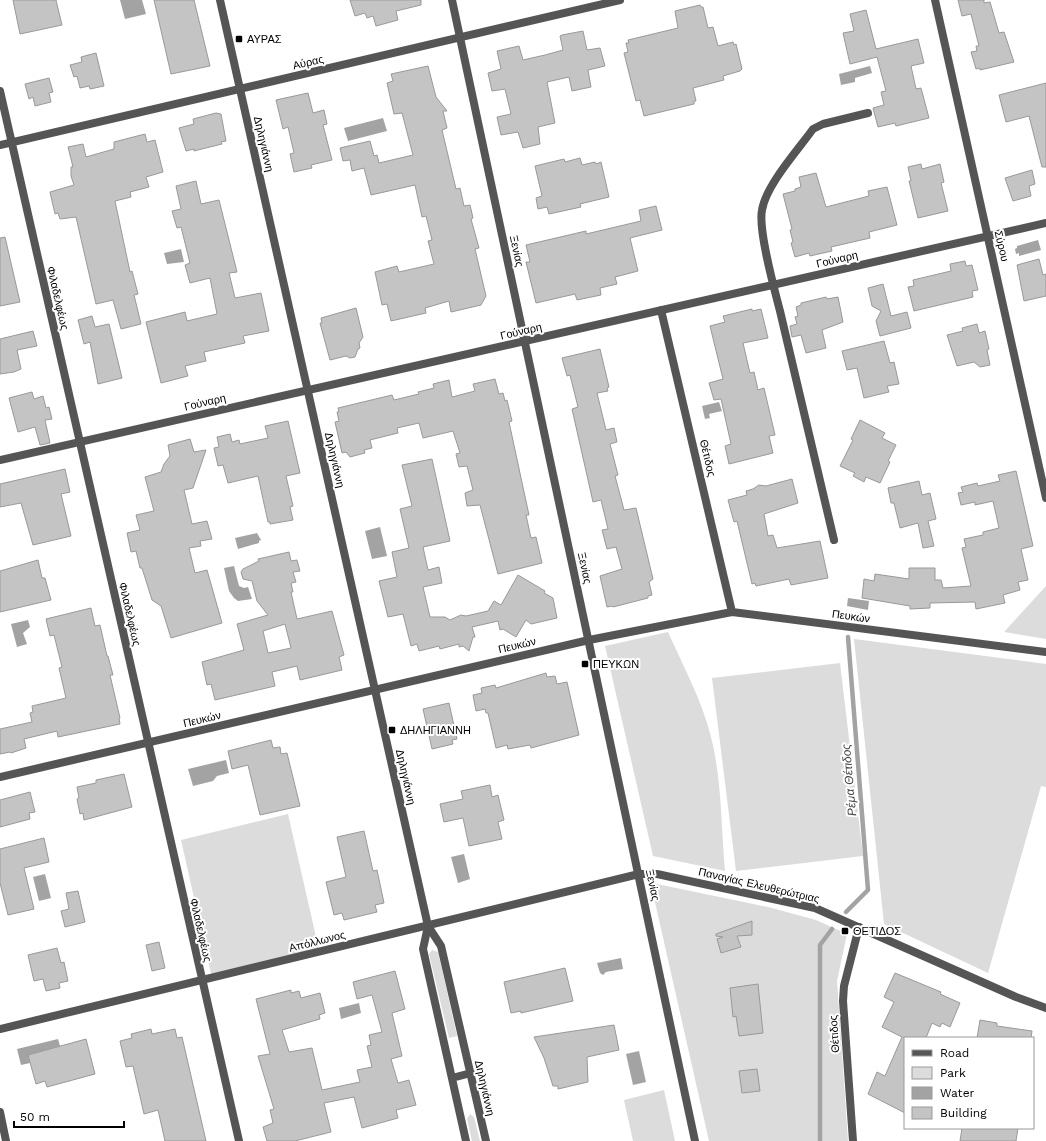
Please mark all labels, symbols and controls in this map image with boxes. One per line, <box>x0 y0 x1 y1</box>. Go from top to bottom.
place label: ΑΥΡΑΣ <box>247 33 282 46</box>
marker: ΑΥΡΑΣ <box>234 34 244 44</box>
street label: Αύρας <box>291 53 325 72</box>
street label: Δηληγιάννη <box>251 115 276 173</box>
street label: Σύρου <box>992 229 1011 263</box>
street label: Ξενίας <box>507 234 526 268</box>
street label: Γούναρη <box>815 248 859 271</box>
street label: Φιλαδελφέως <box>44 265 71 331</box>
street label: Γούναρη <box>499 320 543 343</box>
street label: Γούναρη <box>183 391 227 414</box>
street label: Δηληγιάννη <box>322 431 347 489</box>
street label: Θέτιδος <box>697 438 718 478</box>
street label: Ξενίας <box>575 551 594 585</box>
street label: Φιλαδελφέως <box>116 581 143 647</box>
street label: Πευκών <box>831 607 871 626</box>
street label: Πευκών <box>497 635 538 656</box>
place label: ΠΕΥΚΩΝ <box>593 658 639 671</box>
marker: ΠΕΥΚΩΝ <box>580 659 590 669</box>
street label: Πευκών <box>182 709 223 730</box>
place label: ΔΗΛΗΓΙΑΝΝΗ <box>400 724 471 737</box>
marker: ΔΗΛΗΓΙΑΝΝΗ <box>387 725 397 735</box>
water label: Ρέμα Θέτιδος <box>839 743 859 817</box>
street label: Δηληγιάννη <box>393 748 418 806</box>
street label: Παναγίας Ελευθερώτριας <box>697 865 821 906</box>
street label: Ξενίας <box>643 868 662 902</box>
street label: Φιλαδελφέως <box>187 897 214 963</box>
place label: ΘΕΤΙΔΟΣ <box>853 925 901 938</box>
marker: ΘΕΤΙΔΟΣ <box>840 926 850 936</box>
street label: Απόλλωνος <box>288 928 347 955</box>
street label: Θέτιδος <box>827 1015 842 1053</box>
legend <box>904 1037 1034 1129</box>
text: Road <box>940 1046 969 1060</box>
street label: Δηληγιάννη <box>472 1059 497 1117</box>
text: Park <box>940 1066 966 1080</box>
text: Water <box>940 1086 975 1100</box>
scale bar <box>14 1103 124 1129</box>
text: Building <box>940 1106 987 1120</box>
text: 50 m <box>20 1110 50 1124</box>

